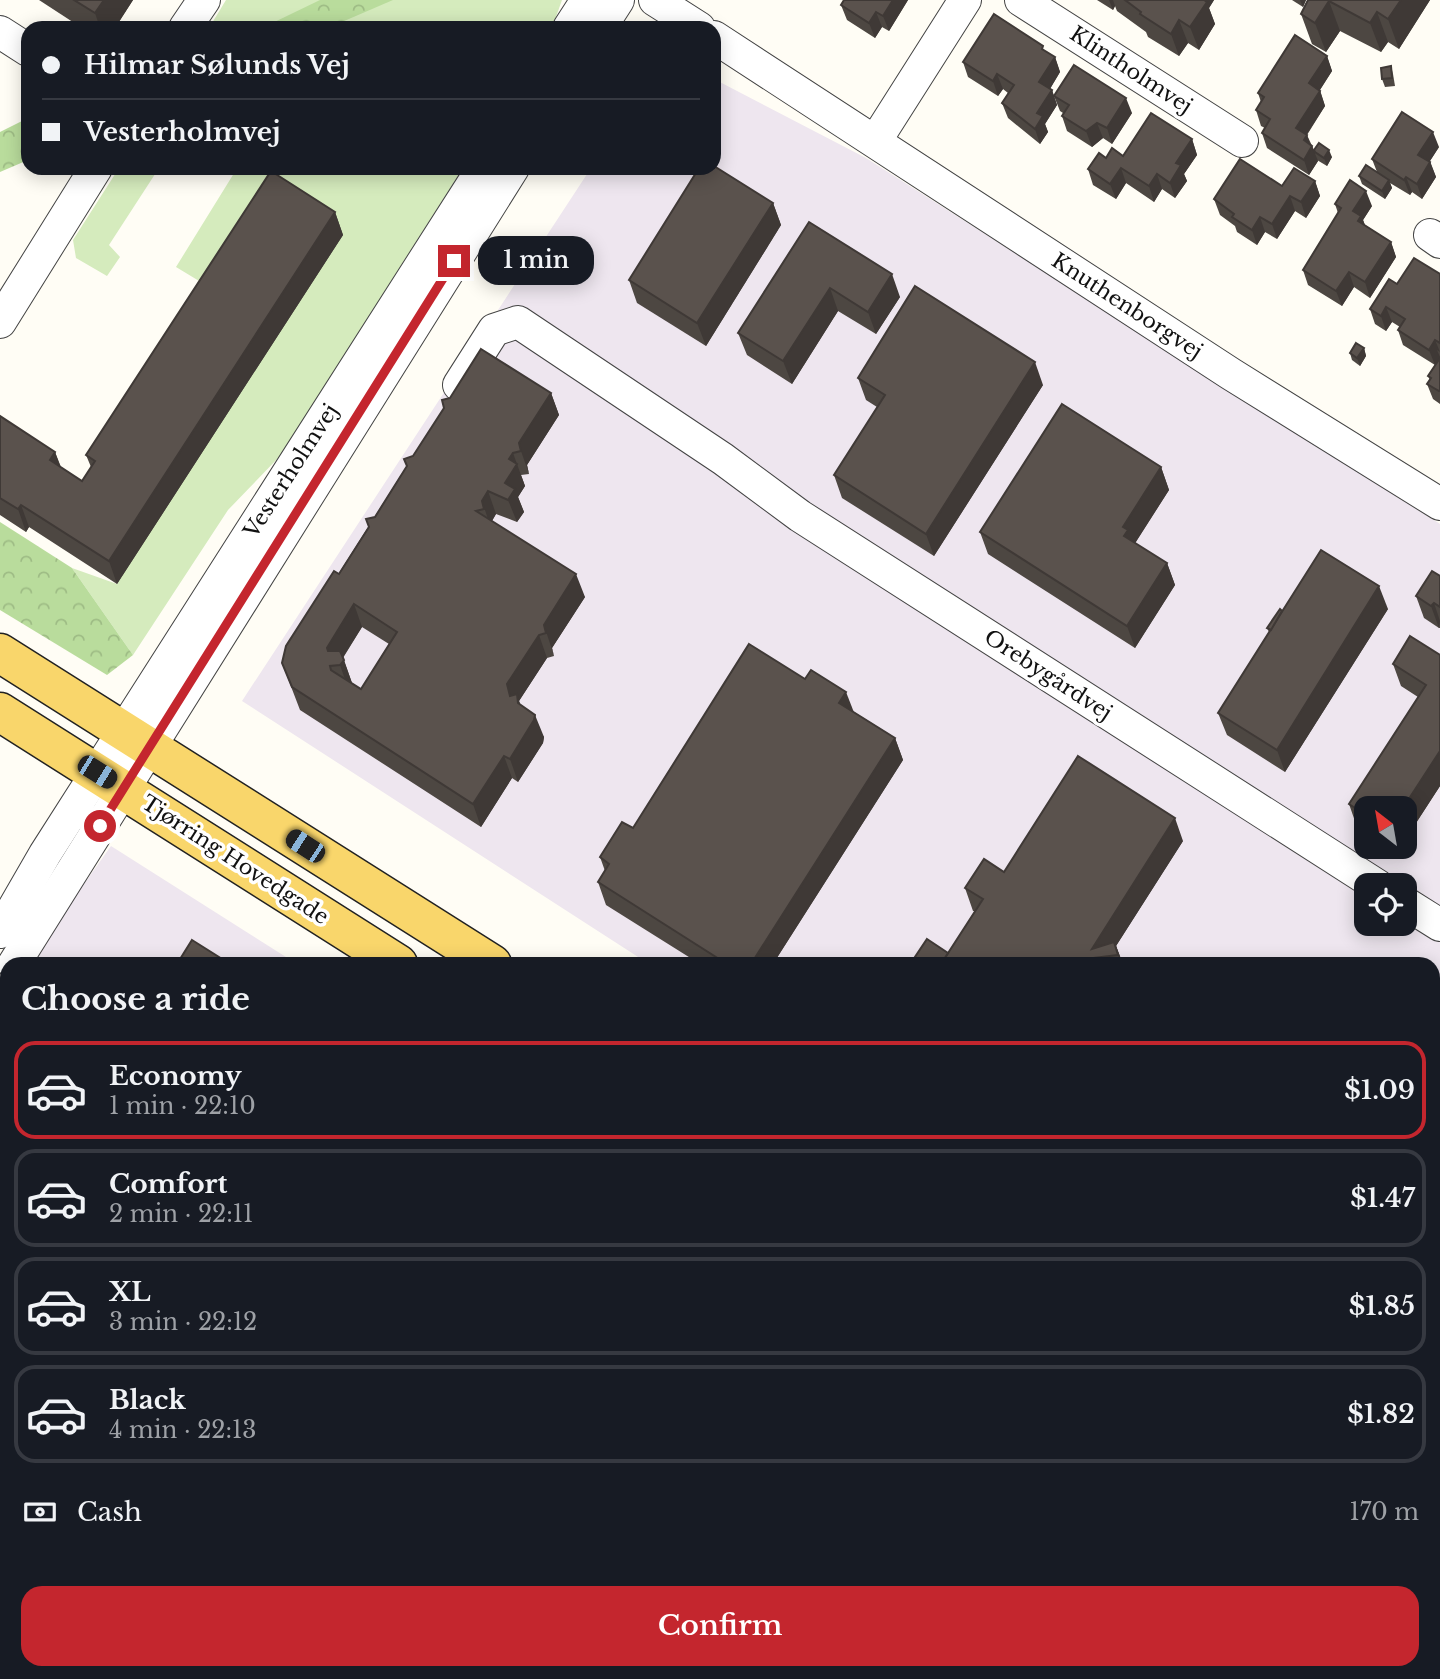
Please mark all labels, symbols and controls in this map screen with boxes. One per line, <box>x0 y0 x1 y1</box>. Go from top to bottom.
street label: Klintholmvej <box>1065 21 1197 119</box>
text: Hilmar Sølunds Vej <box>84 49 350 81</box>
text: Vesterholmvej <box>84 116 281 148</box>
callout: 1 min <box>478 236 594 286</box>
route end <box>438 245 470 277</box>
text: 1 min <box>503 246 569 274</box>
street label: Knuthenborgvej <box>1047 248 1207 364</box>
street label: Vesterholmvej <box>238 399 344 544</box>
street label: Orebygårdvej <box>979 624 1117 726</box>
car <box>74 752 121 792</box>
street label: Tjørring Hovedgade <box>137 790 333 930</box>
north arrow <box>1354 796 1418 859</box>
map controls <box>1354 796 1417 936</box>
route start <box>84 810 116 842</box>
car <box>282 826 329 866</box>
button: locate <box>1354 873 1417 936</box>
text: Choose a ride <box>21 979 250 1019</box>
icon: car <box>25 1059 88 1122</box>
text: Economy <box>109 1060 242 1092</box>
text: $1.09 <box>1344 1074 1415 1106</box>
text: 1 min · 22:10 <box>109 1092 256 1120</box>
icon: car <box>25 1167 88 1230</box>
text: Comfort <box>109 1168 227 1200</box>
text: $1.47 <box>1350 1182 1415 1214</box>
text: 2 min · 22:11 <box>109 1200 253 1228</box>
icon: car <box>25 1275 88 1338</box>
text: XL <box>109 1276 151 1308</box>
text: $1.85 <box>1349 1290 1415 1322</box>
text: 3 min · 22:12 <box>109 1308 257 1336</box>
icon: car <box>25 1383 88 1446</box>
text: Black <box>109 1384 186 1416</box>
text: $1.82 <box>1347 1398 1415 1430</box>
text: 4 min · 22:13 <box>109 1416 257 1444</box>
icon: cash <box>21 1493 59 1531</box>
text: Cash <box>77 1496 142 1528</box>
text: 170 m <box>1349 1498 1419 1526</box>
button: Confirm <box>21 1586 1419 1666</box>

